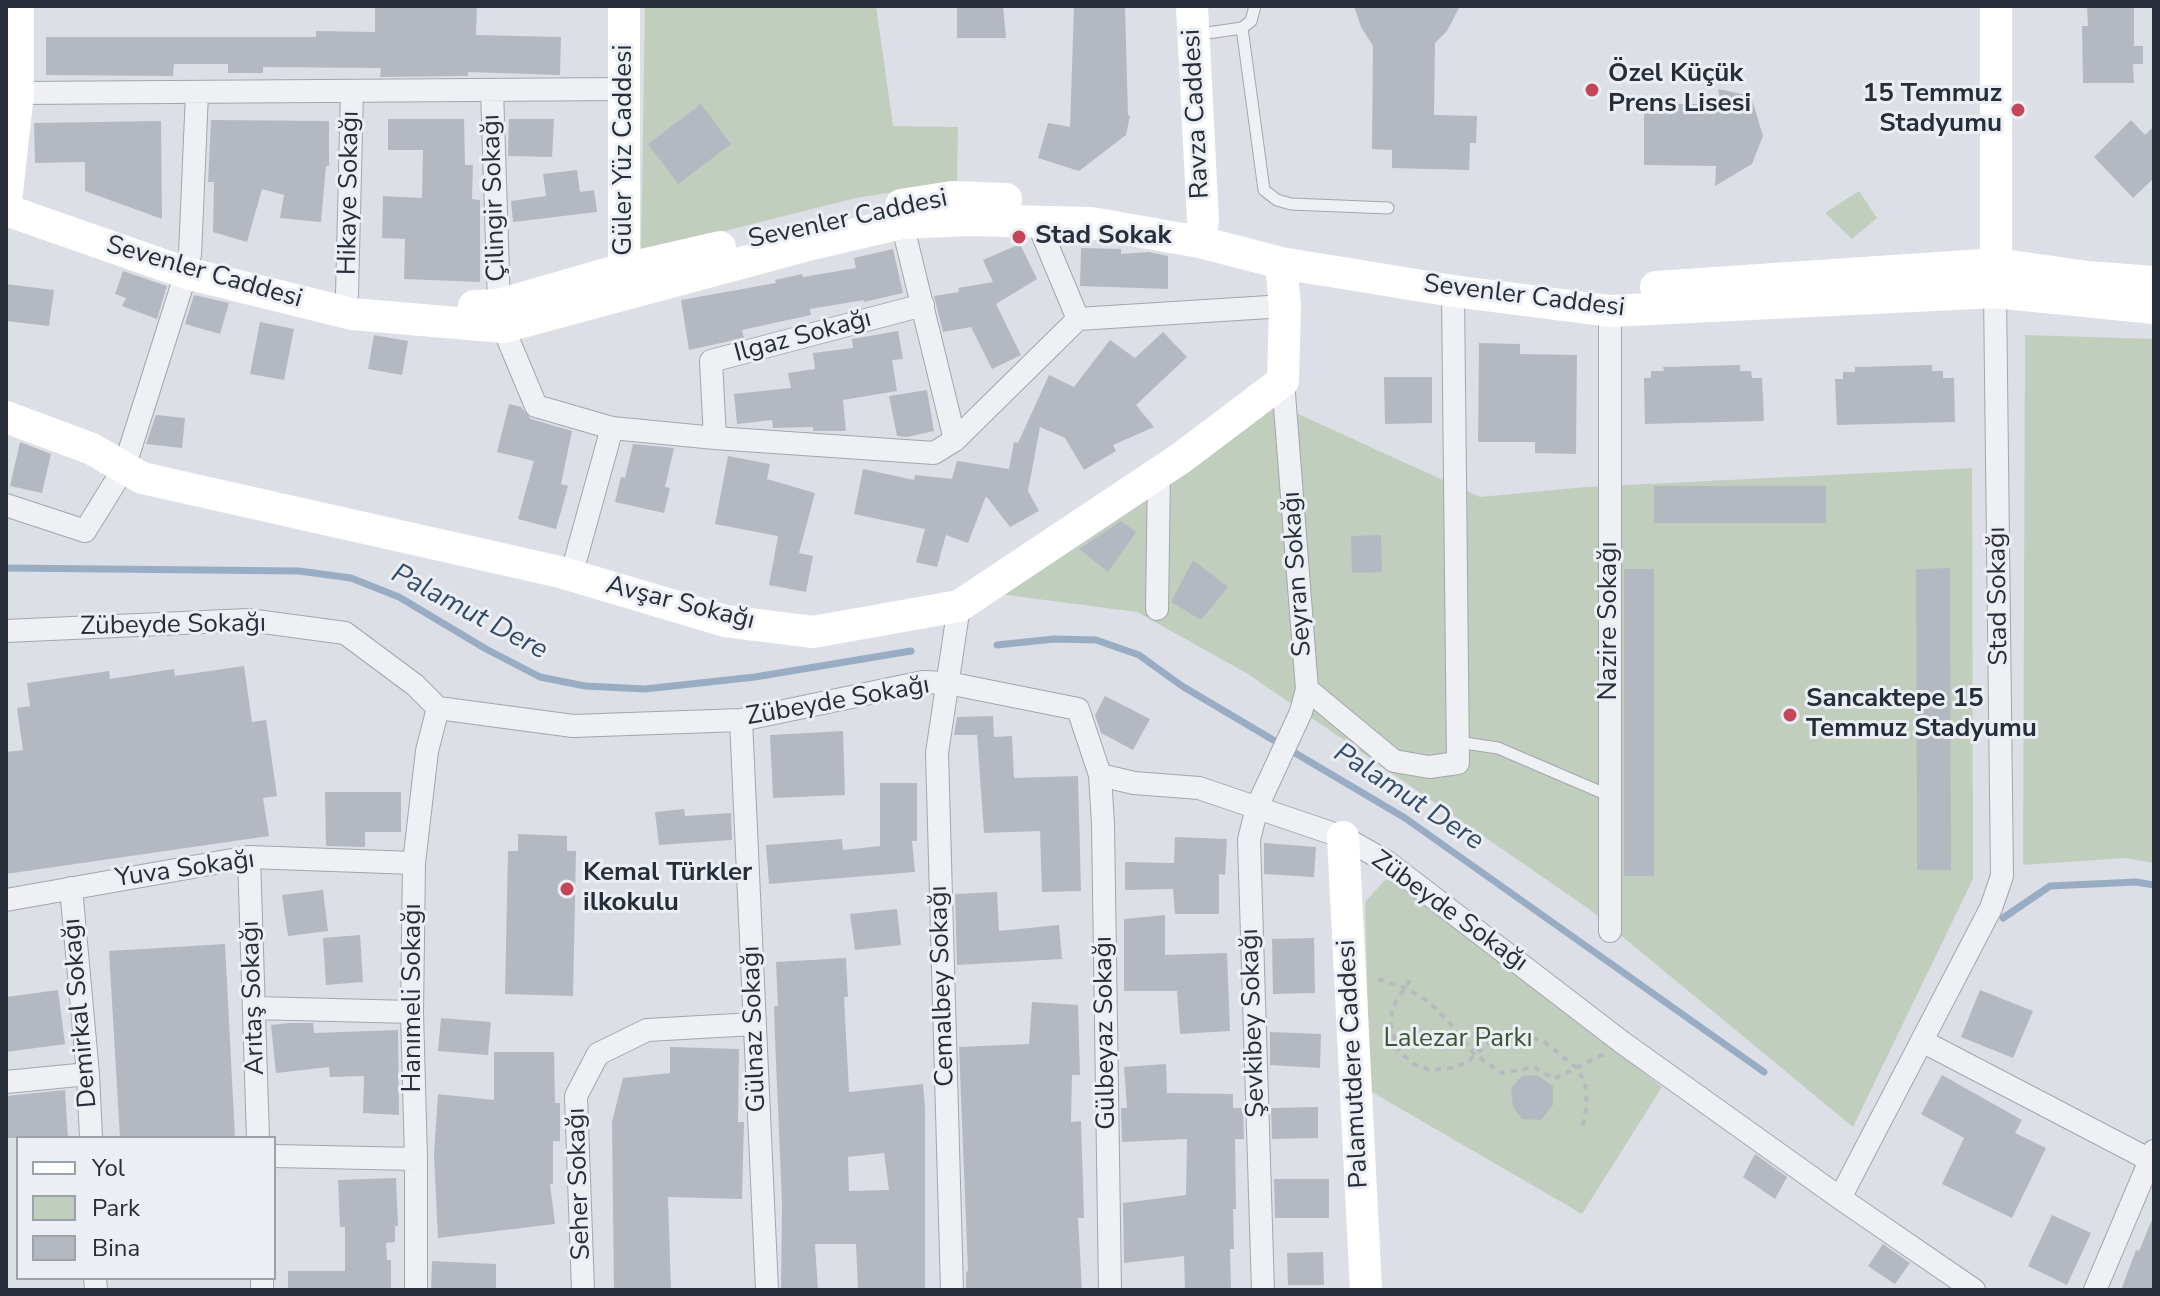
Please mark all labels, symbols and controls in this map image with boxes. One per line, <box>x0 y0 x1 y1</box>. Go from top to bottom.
street label: Ravza Caddesi <box>1177 28 1217 200</box>
street label: Güler Yüz Caddesi <box>609 44 641 256</box>
place label: Özel Küçük Prens Lisesi <box>1608 59 1751 120</box>
place label: 15 Temmuz Stadyumu <box>1863 79 2002 140</box>
marker: Özel Küçük Prens Lisesi <box>1583 81 1601 99</box>
marker: 15 Temmuz Stadyumu <box>2009 101 2027 119</box>
street label: Hikaye Sokağı <box>333 111 367 275</box>
street label: Çilingir Sokağı <box>476 114 514 282</box>
street label: Sevenler Caddesi <box>746 184 950 256</box>
place label: Stad Sokak <box>1035 221 1171 253</box>
marker: Stad Sokak <box>1010 228 1028 246</box>
street label: Sevenler Caddesi <box>102 230 306 316</box>
street label: Sevenler Caddesi <box>1422 269 1626 325</box>
street label: Ilgaz Sokağı <box>731 304 875 370</box>
street label: Seyran Sokağı <box>1277 490 1319 658</box>
street label: Stad Sokağı <box>1982 526 2016 666</box>
street label: Nazire Sokağı <box>1594 541 1626 701</box>
water label: Palamut Dere <box>385 558 553 668</box>
street label: Avşar Sokağı <box>602 570 758 638</box>
street label: Zübeyde Sokağı <box>80 609 266 643</box>
street label: Zübeyde Sokağı <box>744 671 932 733</box>
place label: Sancaktepe 15 Temmuz Stadyumu <box>1806 684 2037 746</box>
marker: Sancaktepe 15 Temmuz Stadyumu <box>1781 706 1799 724</box>
water label: Palamut Dere <box>1327 737 1489 859</box>
street label: Yuva Sokağı <box>113 845 257 895</box>
street label: Zübeyde Sokağı <box>1365 845 1533 979</box>
place label: Kemal Türkler ilkokulu <box>583 858 752 920</box>
marker: Kemal Türkler ilkokulu <box>558 880 576 898</box>
street label: Cemalbey Sokağı <box>924 885 962 1087</box>
street label: Hanımeli Sokağı <box>398 903 430 1093</box>
street label: Demirkal Sokağı <box>57 917 105 1109</box>
street label: Arıtaş Sokağı <box>236 920 272 1076</box>
street label: Şevkibey Sokağı <box>1235 928 1273 1118</box>
street label: Gülbeyaz Sokağı <box>1089 936 1123 1130</box>
street label: Palamutdere Caddesi <box>1332 939 1376 1189</box>
street label: Gülnaz Sokağı <box>736 945 774 1113</box>
park label: Lalezar Parkı <box>1384 1024 1532 1056</box>
street label: Seher Sokağı <box>562 1107 598 1261</box>
legend <box>16 1136 276 1280</box>
text: Yol <box>92 1152 125 1184</box>
text: Park <box>92 1192 140 1224</box>
text: Bina <box>92 1232 140 1264</box>

